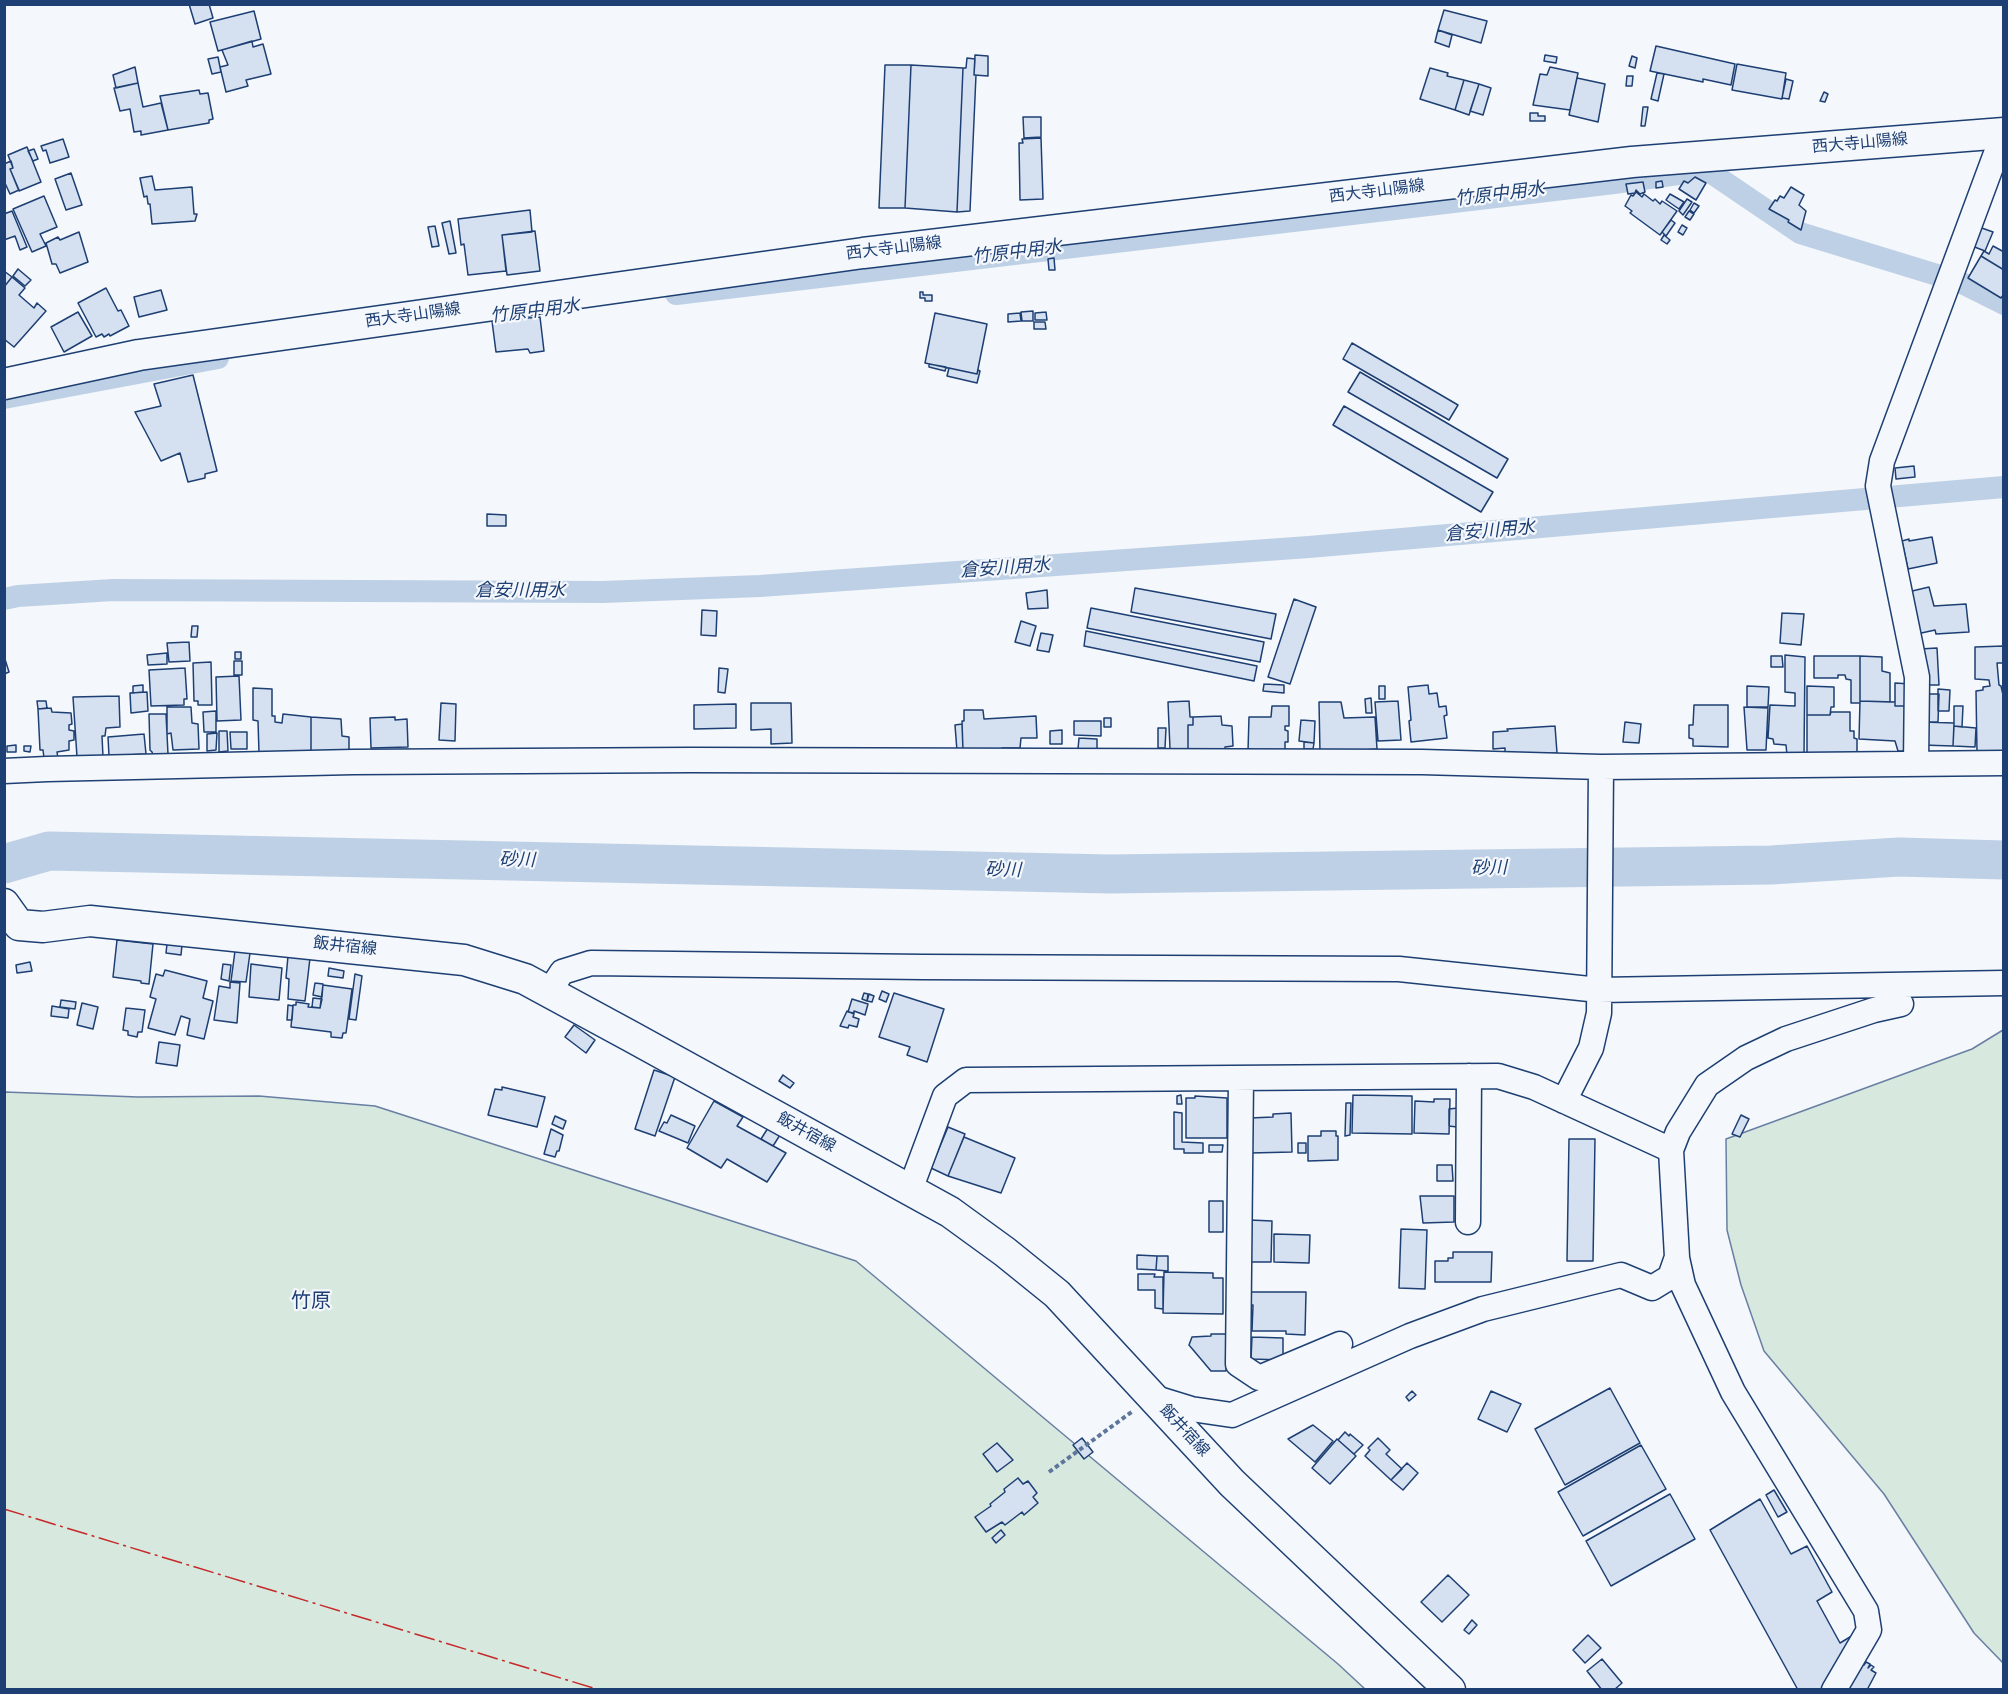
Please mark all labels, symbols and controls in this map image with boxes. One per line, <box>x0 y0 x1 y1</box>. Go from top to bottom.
street label: 西大寺山陽線 <box>1811 130 1909 158</box>
street label: 西大寺山陽線 <box>1328 177 1426 207</box>
water label: 竹原中用水 <box>1454 179 1546 211</box>
street label: 西大寺山陽線 <box>845 234 943 264</box>
water label: 竹原中用水 <box>971 237 1063 269</box>
water label: 竹原中用水 <box>489 296 581 328</box>
street label: 西大寺山陽線 <box>364 300 462 332</box>
water label: 倉安川用水 <box>1444 517 1536 547</box>
water label: 倉安川用水 <box>959 555 1051 583</box>
water label: 倉安川用水 <box>475 581 565 603</box>
water label: 砂川 <box>499 850 535 872</box>
water label: 砂川 <box>1471 858 1507 880</box>
water label: 砂川 <box>985 860 1021 882</box>
street label: 飯井宿線 <box>312 934 378 960</box>
street label: 飯井宿線 <box>773 1109 839 1157</box>
district label: 竹原 <box>291 1290 331 1314</box>
street label: 飯井宿線 <box>1155 1401 1213 1461</box>

